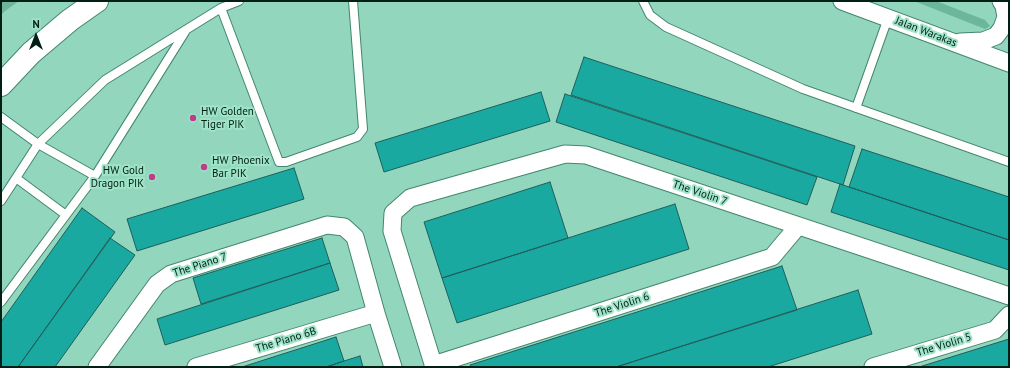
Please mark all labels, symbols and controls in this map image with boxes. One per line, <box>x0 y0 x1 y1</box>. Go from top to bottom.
street label: Jalan Warakas <box>893 14 959 50</box>
north arrow <box>16 16 56 56</box>
text: N <box>32 17 40 31</box>
place label: HW Golden Tiger PIK <box>201 105 254 131</box>
marker: HW Golden Tiger PIK <box>188 113 198 123</box>
place label: HW Phoenix Bar PIK <box>212 154 270 180</box>
marker: HW Phoenix Bar PIK <box>199 162 209 172</box>
place label: HW Gold Dragon PIK <box>91 164 144 190</box>
marker: HW Gold Dragon PIK <box>147 172 157 182</box>
street label: The Violin 7 <box>671 178 729 208</box>
street label: The Piano 7 <box>171 250 229 280</box>
street label: The Violin 6 <box>593 290 651 320</box>
street label: The Piano 6B <box>254 325 318 355</box>
street label: The Violin 5 <box>915 330 973 360</box>

